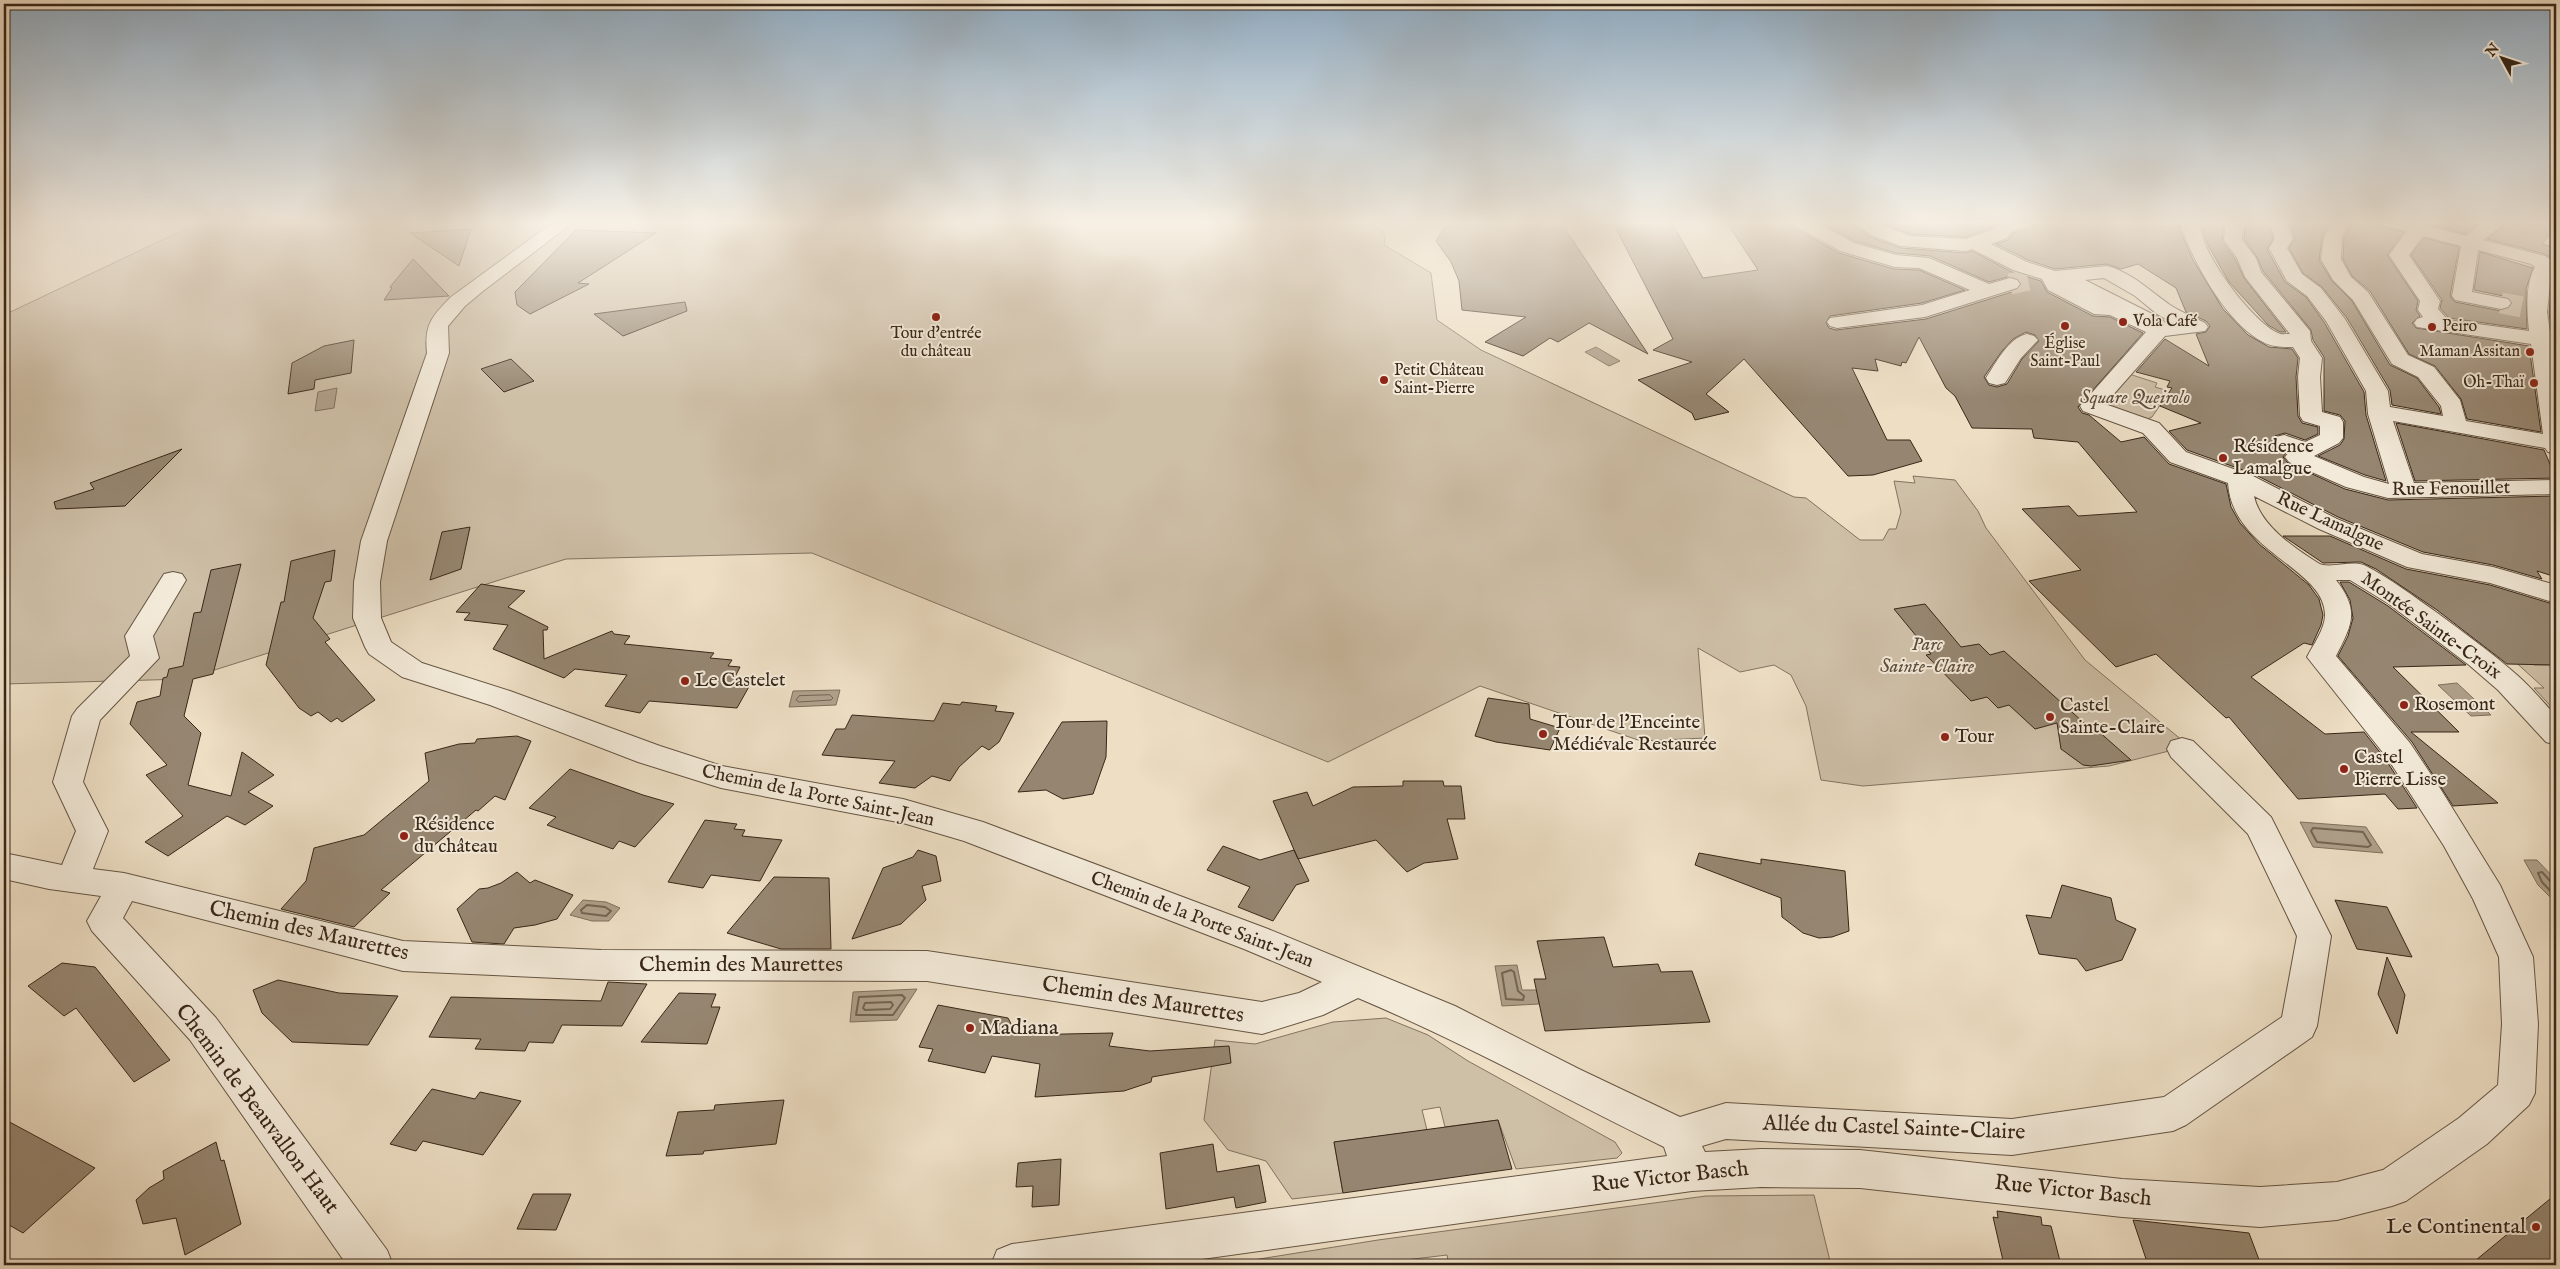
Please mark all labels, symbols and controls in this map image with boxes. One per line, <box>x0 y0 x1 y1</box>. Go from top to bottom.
north arrow <box>2478 32 2528 82</box>
text: N <box>2481 40 2504 61</box>
marker: Tour d'entrée du château <box>930 311 942 323</box>
place label: Vola Café <box>2132 312 2197 332</box>
marker: Vola Café <box>2117 316 2129 328</box>
place label: Peiro <box>2442 317 2478 337</box>
marker: Église Saint-Paul <box>2059 320 2071 332</box>
marker: Peiro <box>2426 321 2438 333</box>
place label: Tour d'entrée du château <box>890 324 982 362</box>
place label: Église Saint-Paul <box>2030 332 2100 372</box>
place label: Maman Assitan <box>2420 342 2520 362</box>
marker: Maman Assitan <box>2524 346 2536 358</box>
place label: Petit Château Saint-Pierre <box>1394 361 1484 399</box>
place label: Oh-Thaï <box>2463 373 2525 393</box>
marker: Petit Château Saint-Pierre <box>1378 374 1390 386</box>
marker: Oh-Thaï <box>2528 377 2540 389</box>
park label: Square Queirolo <box>2080 386 2190 410</box>
place label: Résidence Lamalgue <box>2233 435 2314 481</box>
marker: Résidence Lamalgue <box>2217 452 2229 464</box>
street label: Rue Fenouillet <box>2392 476 2511 502</box>
street label: Rue Lamalgue <box>2272 487 2388 557</box>
street label: Montée Sainte-Croix <box>2356 567 2506 685</box>
park label: Parc Sainte-Claire <box>1880 633 1975 679</box>
place label: Le Castelet <box>695 669 786 693</box>
marker: Le Castelet <box>679 675 691 687</box>
place label: Rosemont <box>2414 693 2496 717</box>
place label: Castel Sainte-Claire <box>2060 694 2165 740</box>
marker: Rosemont <box>2398 699 2410 711</box>
place label: Tour de l'Enceinte Médiévale Restaurée <box>1553 711 1717 757</box>
marker: Castel Sainte-Claire <box>2044 711 2056 723</box>
place label: Tour <box>1955 725 1994 749</box>
marker: Tour de l'Enceinte Médiévale Restaurée <box>1537 728 1549 740</box>
marker: Tour <box>1939 731 1951 743</box>
place label: Castel Pierre Lisse <box>2354 746 2446 792</box>
street label: Chemin de la Porte Saint-Jean <box>700 760 936 832</box>
marker: Castel Pierre Lisse <box>2338 763 2350 775</box>
place label: Résidence du château <box>414 813 498 859</box>
marker: Résidence du château <box>398 830 410 842</box>
street label: Chemin de la Porte Saint-Jean <box>1087 866 1317 974</box>
street label: Chemin des Maurettes <box>206 894 412 968</box>
street label: Chemin des Maurettes <box>639 951 843 979</box>
street label: Chemin des Maurettes <box>1040 970 1246 1030</box>
street label: Chemin de Beauvallon Haut <box>169 998 345 1220</box>
place label: Madiana <box>980 1014 1059 1042</box>
marker: Madiana <box>964 1022 976 1034</box>
street label: Allée du Castel Sainte-Claire <box>1761 1109 2026 1147</box>
street label: Rue Victor Basch <box>1590 1155 1750 1199</box>
street label: Rue Victor Basch <box>1993 1169 2153 1213</box>
place label: Le Continental <box>2386 1213 2526 1241</box>
marker: Le Continental <box>2530 1221 2542 1233</box>

